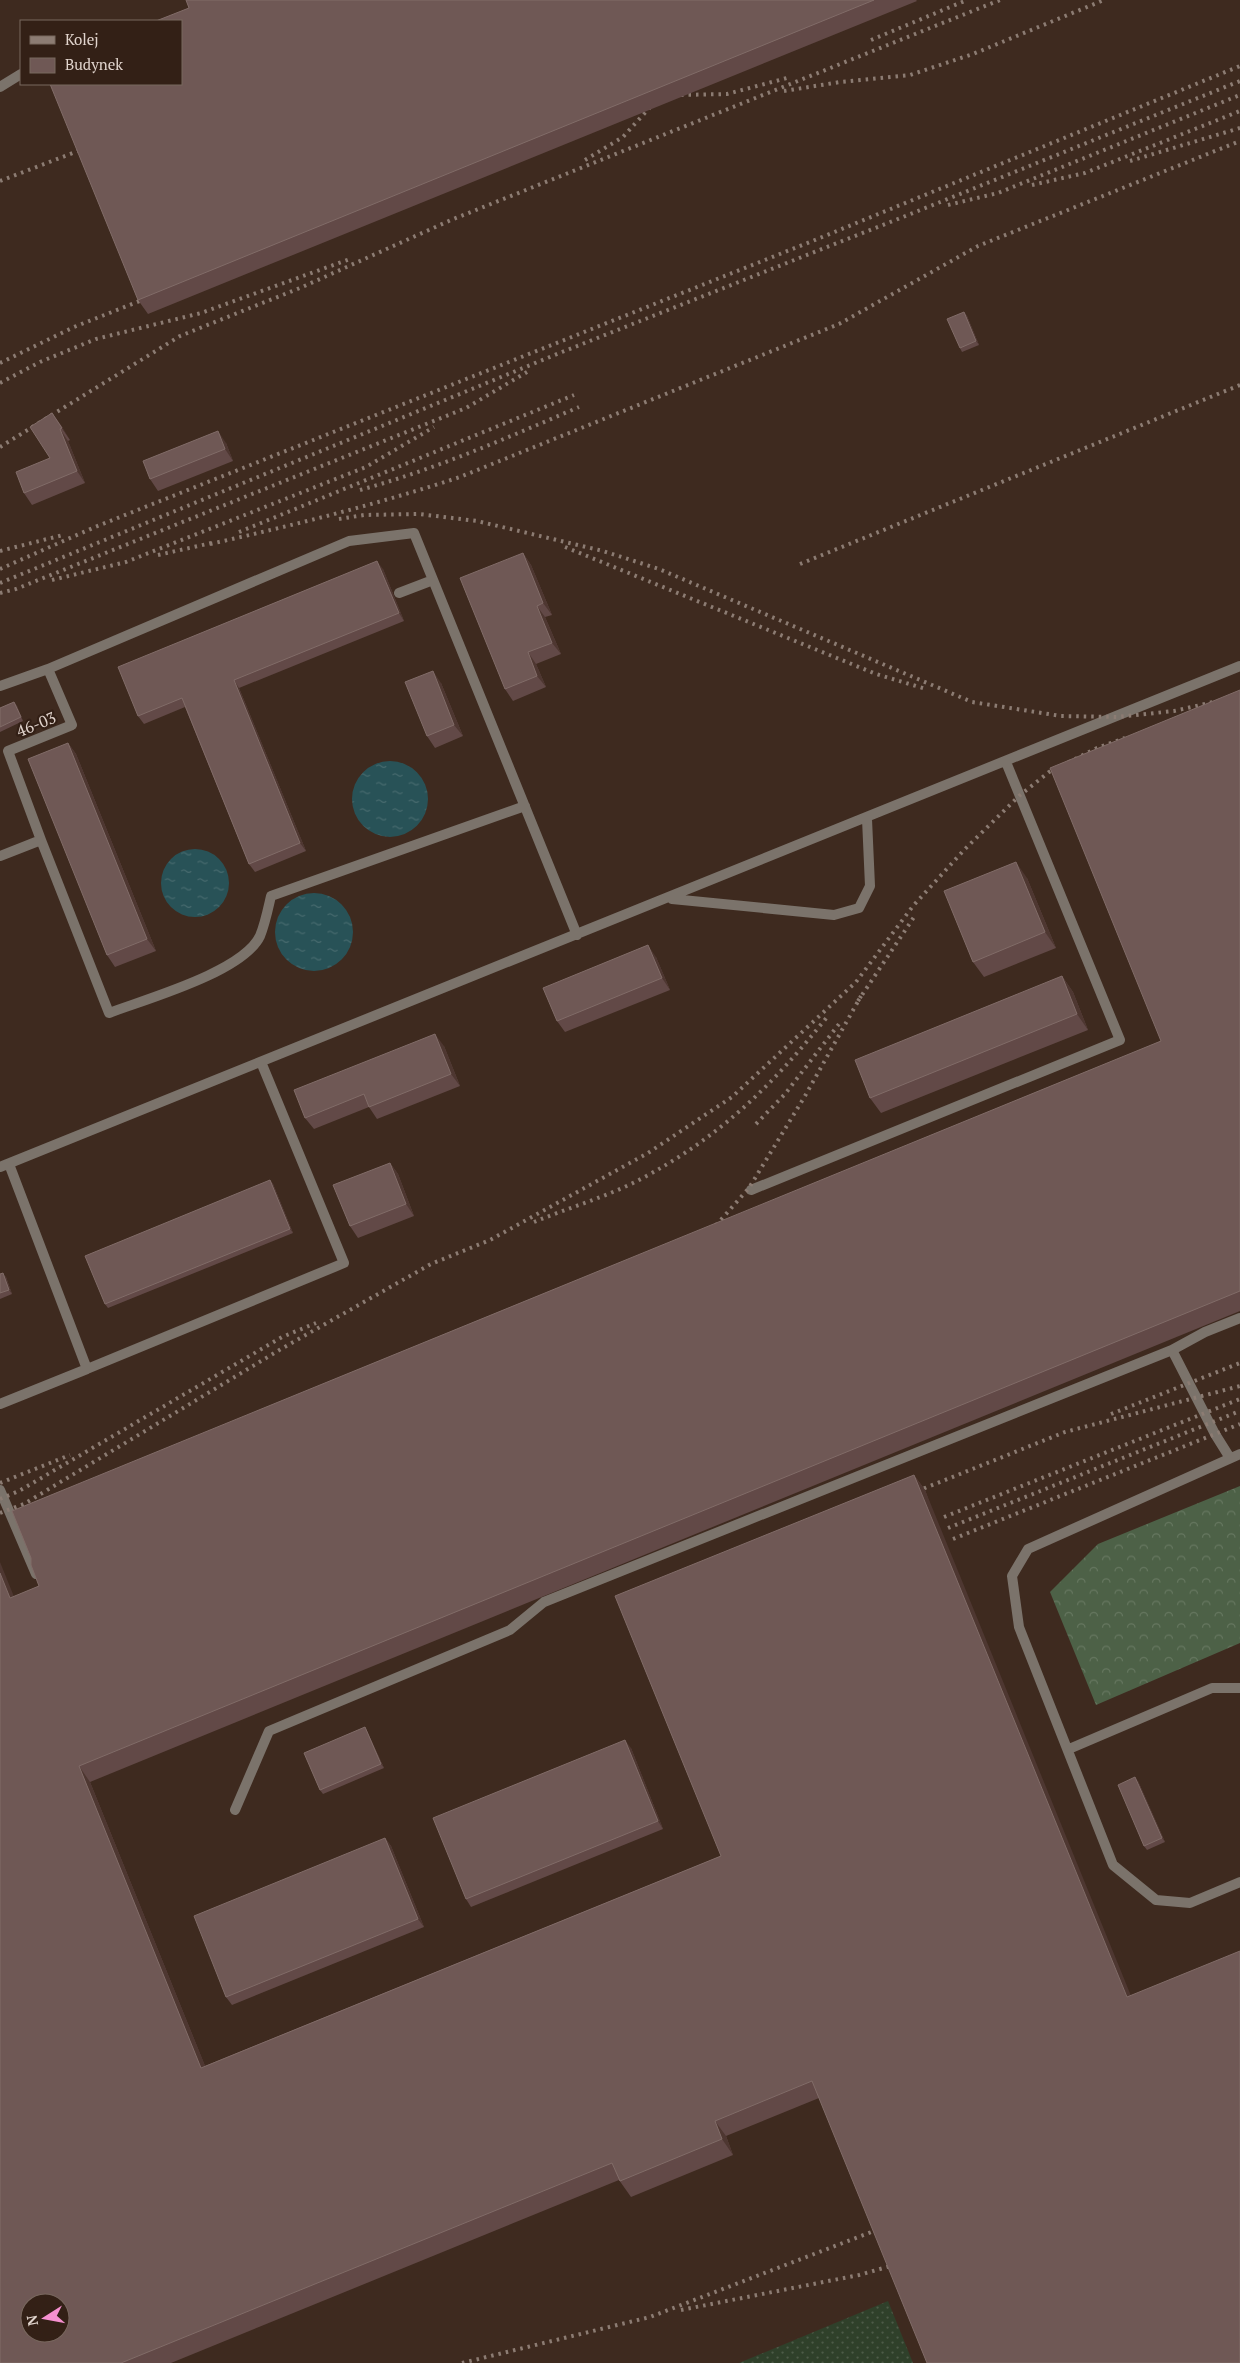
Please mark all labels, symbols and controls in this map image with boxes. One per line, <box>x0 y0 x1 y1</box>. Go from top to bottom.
legend <box>20 20 182 85</box>
text: Kolej <box>65 29 99 49</box>
text: Budynek <box>65 54 123 74</box>
street label: 46-03 <box>13 706 59 742</box>
north arrow <box>20 2293 70 2343</box>
text: N <box>21 2313 42 2328</box>

